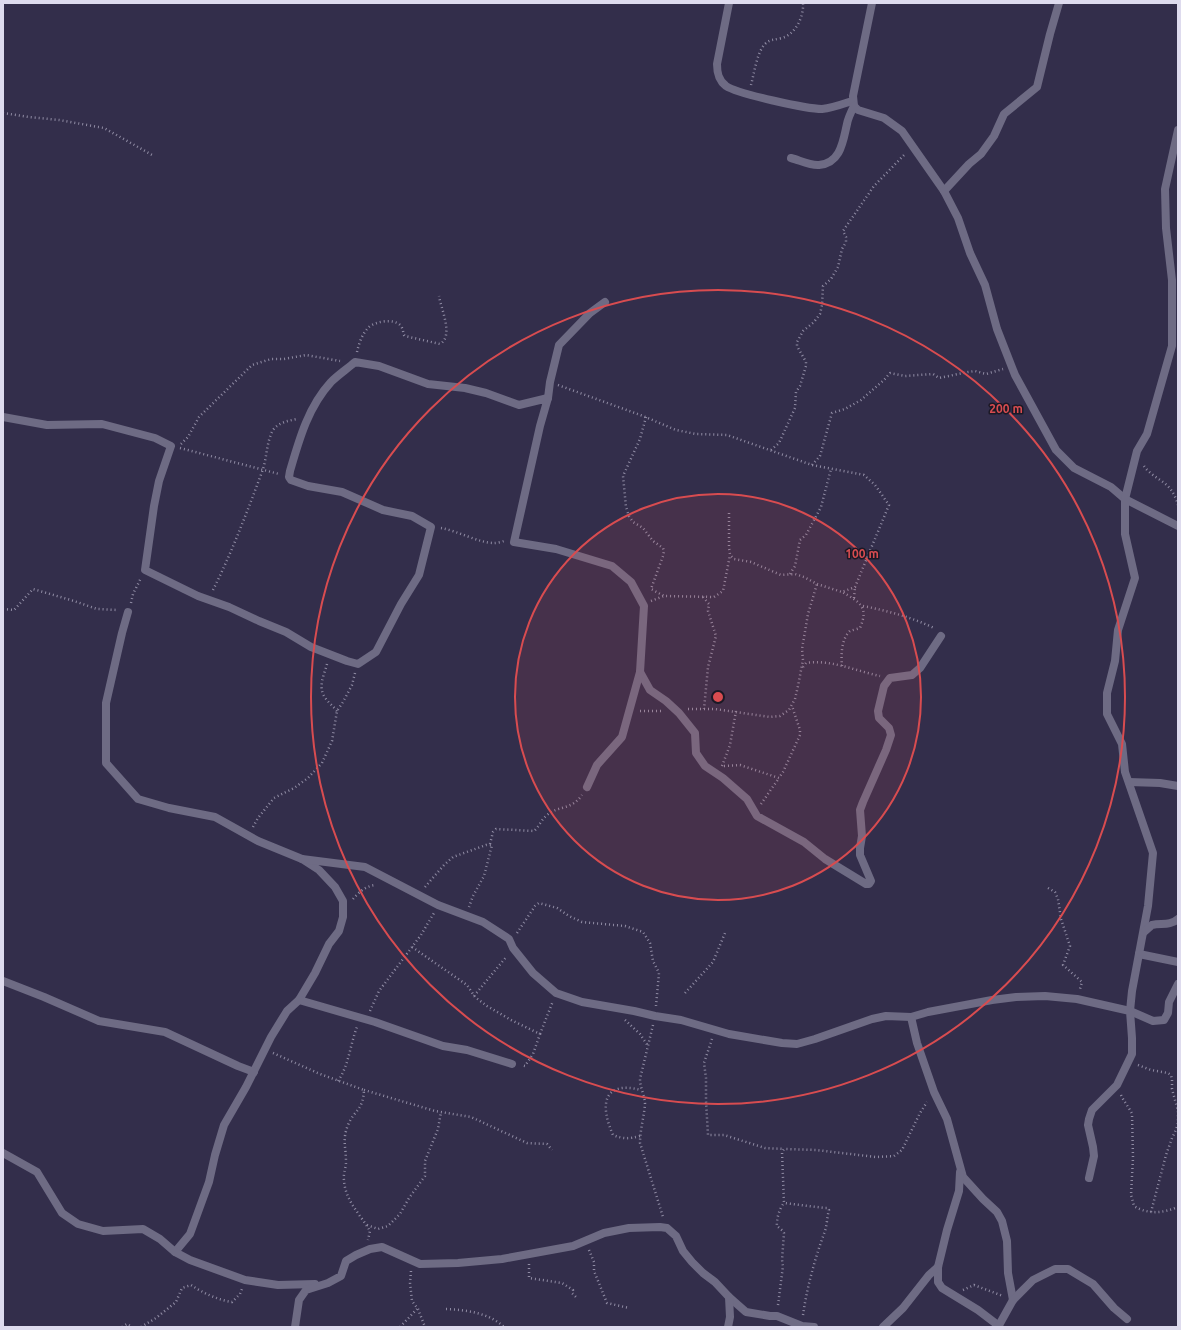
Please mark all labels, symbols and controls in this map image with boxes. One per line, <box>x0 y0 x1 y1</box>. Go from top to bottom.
text: 200 m <box>989 402 1023 415</box>
text: 100 m <box>845 547 879 560</box>
centre of rings <box>711 690 725 704</box>

